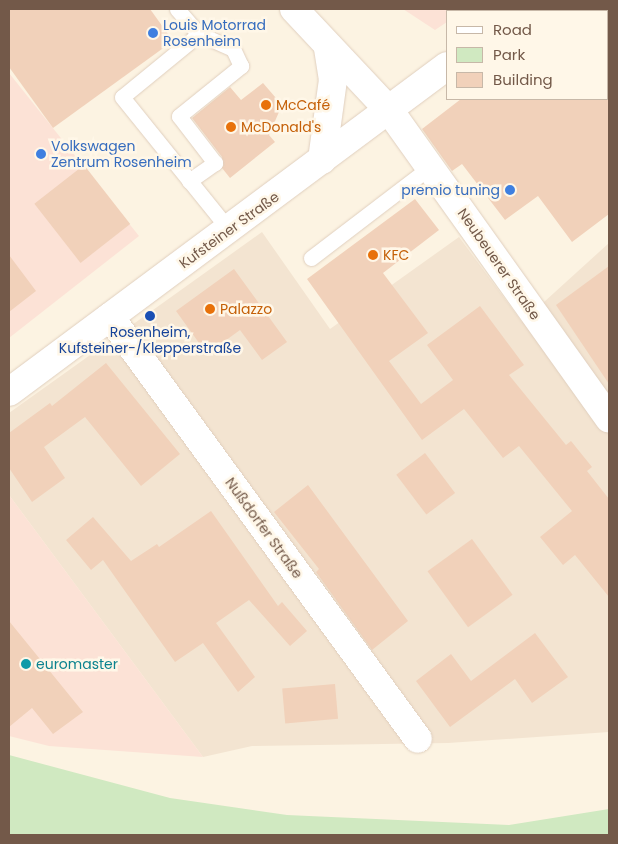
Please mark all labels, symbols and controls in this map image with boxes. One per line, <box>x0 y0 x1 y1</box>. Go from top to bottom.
legend <box>446 10 608 100</box>
place label: Louis Motorrad Rosenheim <box>163 17 266 49</box>
text: Road <box>493 19 532 40</box>
marker: Louis Motorrad Rosenheim <box>147 27 159 39</box>
text: Park <box>493 44 525 65</box>
text: Building <box>493 69 553 90</box>
place label: McCafé <box>276 97 330 113</box>
marker: McCafé <box>260 99 272 111</box>
place label: McDonald's <box>241 119 321 135</box>
marker: McDonald's <box>225 121 237 133</box>
place label: Volkswagen Zentrum Rosenheim <box>51 138 192 170</box>
marker: Volkswagen Zentrum Rosenheim <box>35 148 47 160</box>
place label: premio tuning <box>401 182 500 198</box>
marker: premio tuning <box>504 184 516 196</box>
street label: Kufsteiner Straße <box>176 188 282 272</box>
street label: Neubeuerer Straße <box>454 205 544 323</box>
place label: KFC <box>383 247 409 263</box>
marker: KFC <box>367 249 379 261</box>
place label: Palazzo <box>220 301 272 317</box>
marker: Palazzo <box>204 303 216 315</box>
marker: Rosenheim, Kufsteiner-/Klepperstraße <box>144 310 156 322</box>
place label: Rosenheim, Kufsteiner-/Klepperstraße <box>59 324 241 357</box>
street label: Nußdorfer Straße <box>222 474 306 582</box>
place label: euromaster <box>36 656 118 672</box>
marker: euromaster <box>20 658 32 670</box>

